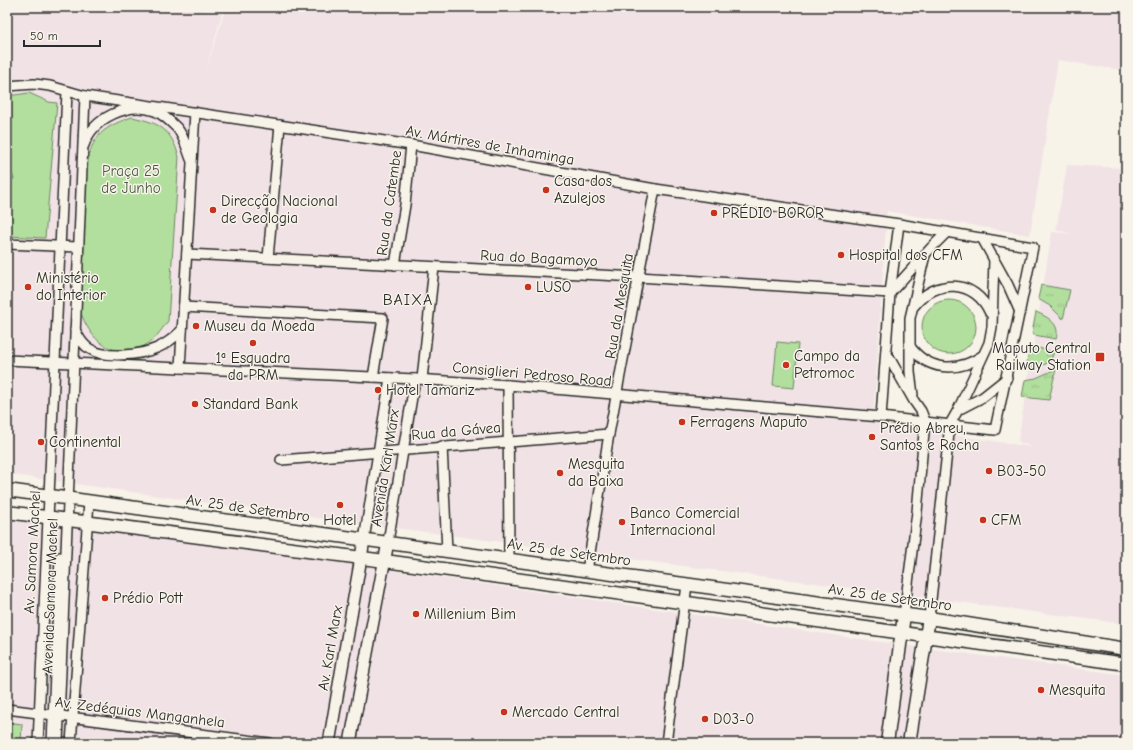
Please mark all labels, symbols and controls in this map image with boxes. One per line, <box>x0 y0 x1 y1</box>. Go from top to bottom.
scale bar <box>24 22 100 48</box>
text: 50 m <box>30 29 58 43</box>
street label: Av. Mártires de Inhaminga <box>404 121 576 169</box>
street label: Rua da Catembe <box>373 149 405 257</box>
park label: Praça 25 de Junho <box>101 162 161 197</box>
place label: Casa dos Azulejos <box>554 172 612 207</box>
marker: Casa dos Azulejos <box>541 185 551 195</box>
place label: Direcção Nacional de Geologia <box>221 192 338 227</box>
place label: PRÉDIO BOROR <box>722 203 824 222</box>
marker: Direcção Nacional de Geologia <box>208 205 218 215</box>
marker: PRÉDIO BOROR <box>709 208 719 218</box>
street label: Rua do Bagamoyo <box>480 246 598 270</box>
place label: Hospital dos CFM <box>849 246 962 264</box>
marker: Hospital dos CFM <box>836 250 846 260</box>
street label: Rua da Mesquita <box>601 252 637 360</box>
place label: Ministério do Interior <box>36 269 106 304</box>
place label: LUSO <box>536 278 571 296</box>
marker: Ministério do Interior <box>23 282 33 292</box>
marker: LUSO <box>523 282 533 292</box>
district label: BAIXA <box>383 291 433 309</box>
place label: Museu da Moeda <box>204 317 315 335</box>
marker: Museu da Moeda <box>191 321 201 331</box>
marker: 1ª Esquadra da PRM <box>248 338 258 348</box>
place label: Maputo Central Railway Station <box>992 339 1091 374</box>
place label: Campo da Petromoc <box>794 347 860 382</box>
place label: 1ª Esquadra da PRM <box>215 349 291 384</box>
marker: Maputo Central Railway Station <box>1094 351 1106 363</box>
street label: Consiglieri Pedroso Road <box>452 358 612 390</box>
marker: Campo da Petromoc <box>781 360 791 370</box>
place label: Hotel Tamariz <box>386 381 475 399</box>
marker: Hotel Tamariz <box>373 385 383 395</box>
place label: Standard Bank <box>203 395 299 413</box>
marker: Standard Bank <box>190 399 200 409</box>
street label: Avenida Karl Marx <box>367 407 403 528</box>
place label: Ferragens Maputo <box>690 413 807 431</box>
marker: Ferragens Maputo <box>677 417 687 427</box>
street label: Rua da Gávea <box>411 418 501 444</box>
place label: Prédio Abreu, Santos e Rocha <box>880 419 979 454</box>
marker: Prédio Abreu, Santos e Rocha <box>867 432 877 442</box>
place label: Continental <box>49 433 121 451</box>
marker: Continental <box>36 437 46 447</box>
place label: Mesquita da Baixa <box>568 455 625 490</box>
place label: B03-50 <box>997 462 1046 480</box>
marker: B03-50 <box>984 466 994 476</box>
marker: Mesquita da Baixa <box>555 468 565 478</box>
street label: Av. Samora Machel <box>20 490 44 614</box>
street label: Av. 25 de Setembro <box>185 490 311 526</box>
marker: Hotel <box>335 500 345 510</box>
place label: Banco Comercial Internacional <box>630 504 740 539</box>
place label: Hotel <box>323 511 357 529</box>
place label: CFM <box>991 511 1021 529</box>
marker: CFM <box>978 515 988 525</box>
marker: Banco Comercial Internacional <box>617 517 627 527</box>
street label: Avenida Samora Machel <box>38 518 62 674</box>
street label: Av. 25 de Setembro <box>506 534 632 570</box>
street label: Av. 25 de Setembro <box>827 579 953 615</box>
place label: Prédio Pott <box>113 589 184 607</box>
marker: Prédio Pott <box>100 593 110 603</box>
street label: Av. Karl Marx <box>314 603 346 692</box>
place label: Millenium Bim <box>424 605 516 623</box>
marker: Millenium Bim <box>411 609 421 619</box>
place label: Mesquita <box>1049 681 1106 699</box>
marker: Mesquita <box>1036 685 1046 695</box>
street label: Av. Zedéquias Manganhela <box>54 693 226 731</box>
place label: Mercado Central <box>512 703 619 721</box>
marker: Mercado Central <box>499 707 509 717</box>
place label: D03-0 <box>713 710 754 728</box>
marker: D03-0 <box>700 714 710 724</box>

